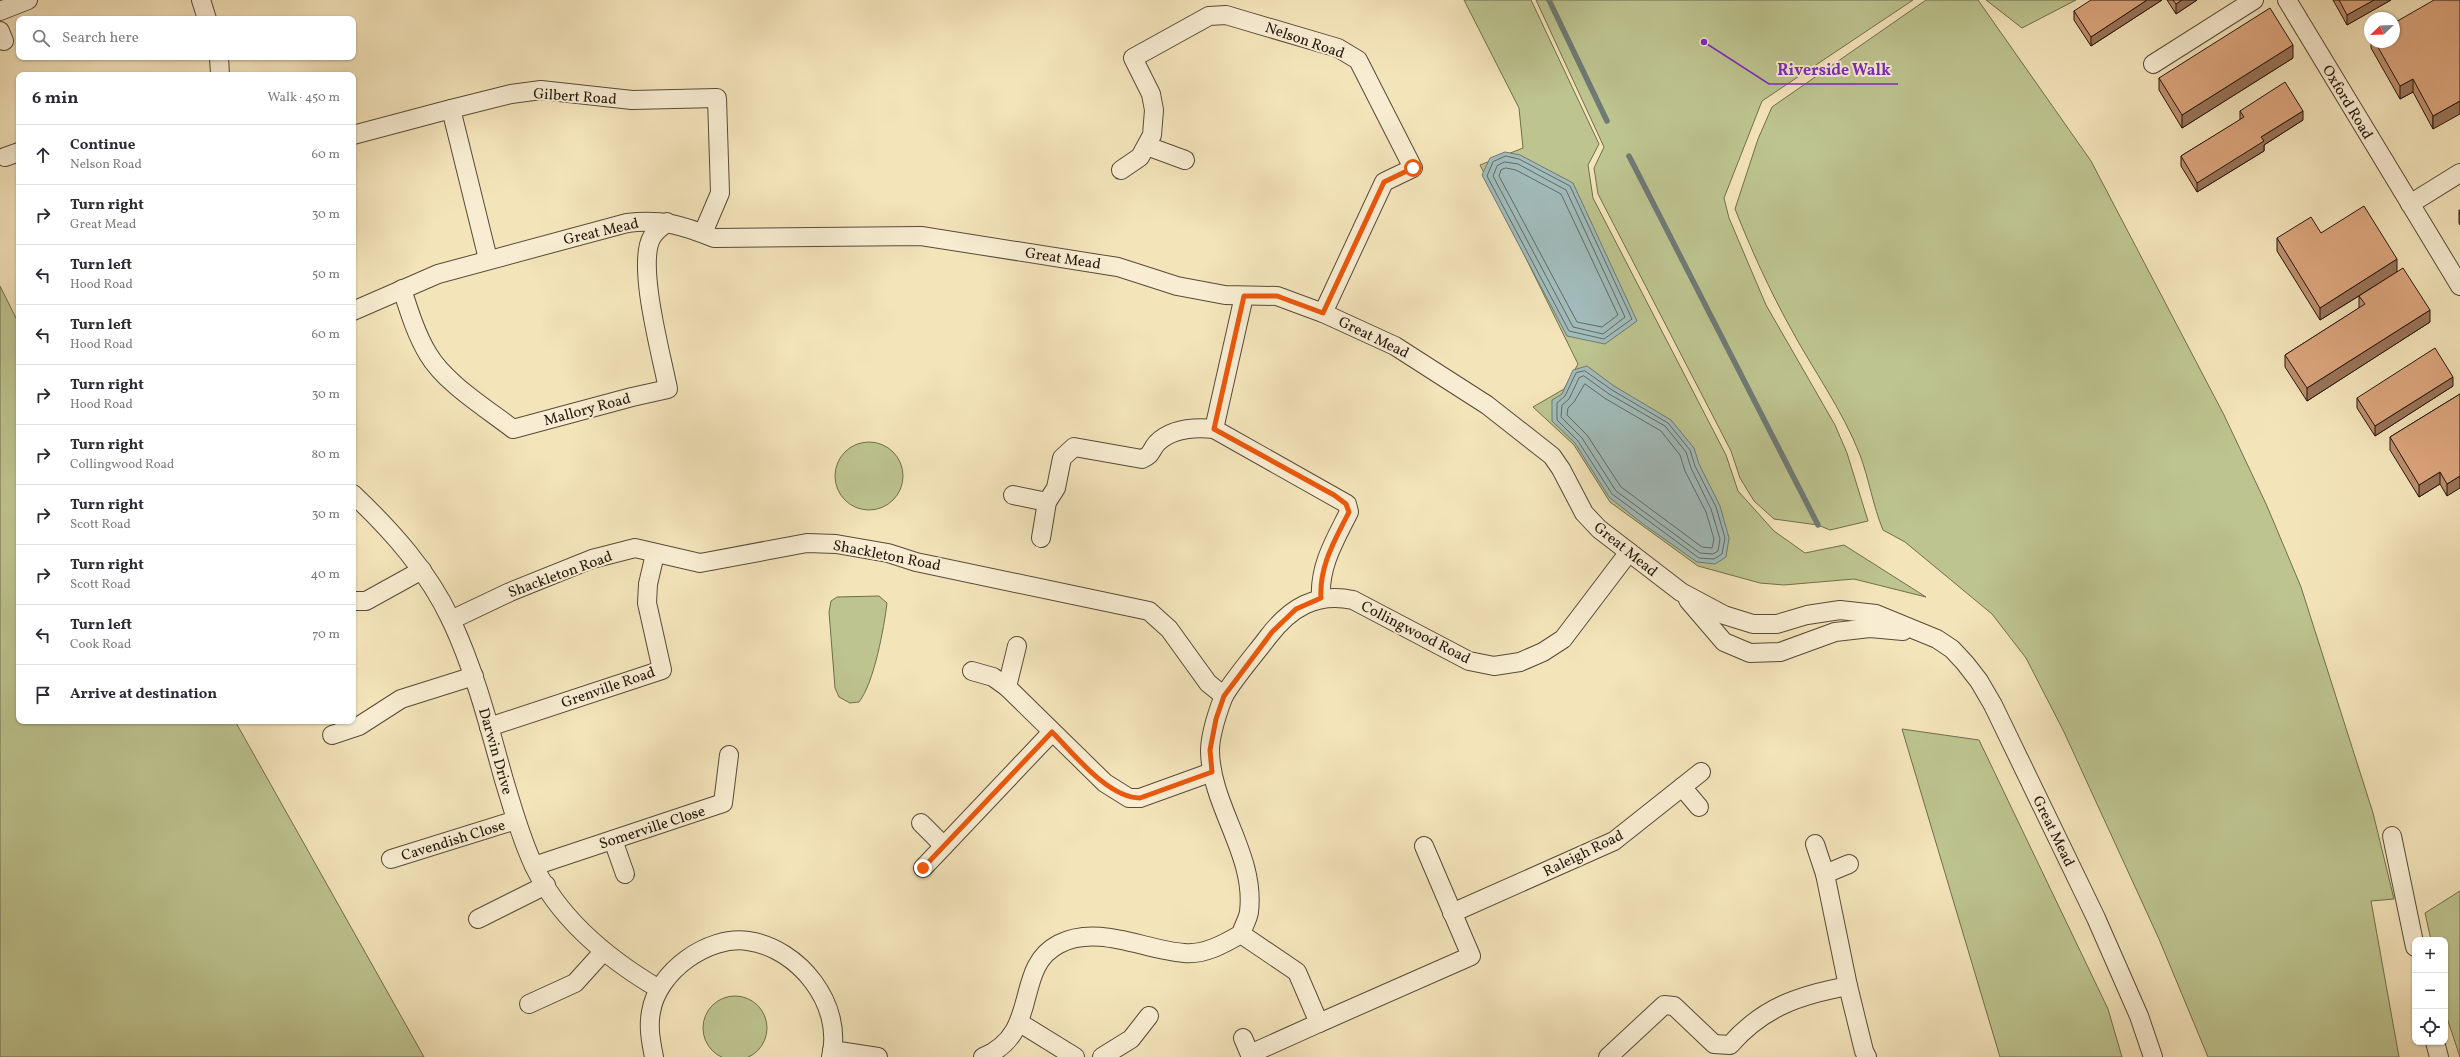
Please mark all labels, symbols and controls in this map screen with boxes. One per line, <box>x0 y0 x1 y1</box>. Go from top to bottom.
north arrow <box>2364 12 2400 48</box>
search box <box>16 16 356 60</box>
street label: Nelson Road <box>1262 18 1347 65</box>
icon: search <box>30 27 52 49</box>
text: Search here <box>62 28 139 49</box>
callout: Riverside Walk <box>1769 56 1898 84</box>
text: Riverside Walk <box>1777 60 1891 82</box>
street label: Oxford Road <box>2316 62 2377 144</box>
street label: Gilbert Road <box>532 84 617 111</box>
text: 6 min <box>32 87 78 110</box>
text: Walk · 450 m <box>267 89 340 107</box>
text: Continue <box>70 135 135 156</box>
icon: ahead <box>32 144 54 166</box>
text: 60 m <box>312 146 340 164</box>
text: Nelson Road <box>70 156 142 174</box>
route start <box>1404 159 1422 177</box>
text: Turn right <box>70 195 144 216</box>
icon: right <box>32 204 54 226</box>
text: 30 m <box>312 206 340 224</box>
street label: Great Mead <box>562 214 641 251</box>
text: Great Mead <box>70 216 136 234</box>
street label: Great Mead <box>1023 243 1102 276</box>
text: Turn left <box>70 255 132 276</box>
icon: left <box>32 264 54 286</box>
text: 50 m <box>312 266 340 284</box>
text: Hood Road <box>70 276 133 294</box>
street label: Great Mead <box>1334 312 1412 365</box>
text: Turn left <box>70 315 132 336</box>
icon: left <box>32 324 54 346</box>
text: 60 m <box>312 326 340 344</box>
text: Hood Road <box>70 336 133 354</box>
text: Turn right <box>70 375 144 396</box>
icon: right <box>32 384 54 406</box>
text: 30 m <box>312 386 340 404</box>
street label: Mallory Road <box>542 389 633 432</box>
text: Hood Road <box>70 396 133 414</box>
text: Turn right <box>70 435 144 456</box>
icon: right <box>32 444 54 466</box>
text: 80 m <box>311 446 340 464</box>
text: Collingwood Road <box>70 456 174 474</box>
text: Turn right <box>70 495 144 516</box>
icon: right <box>32 504 54 526</box>
text: 30 m <box>312 506 340 524</box>
text: Scott Road <box>70 516 131 534</box>
street label: Great Mead <box>1589 518 1661 582</box>
street label: Shackleton Road <box>831 536 943 577</box>
street label: Shackleton Road <box>505 547 616 604</box>
text: Turn right <box>70 555 144 576</box>
icon: right <box>32 564 54 586</box>
text: 40 m <box>311 566 340 584</box>
text: Scott Road <box>70 576 131 594</box>
street label: Collingwood Road <box>1357 597 1474 670</box>
text: Turn left <box>70 615 132 636</box>
icon: left <box>32 624 54 646</box>
text: 70 m <box>312 626 340 644</box>
text: Cook Road <box>70 636 131 654</box>
street label: Grenville Road <box>559 663 658 714</box>
icon: arrive <box>32 684 54 706</box>
text: Arrive at destination <box>70 684 217 705</box>
street label: Darwin Drive <box>472 706 517 797</box>
street label: Great Mead <box>2026 793 2079 871</box>
street label: Somerville Close <box>597 801 708 855</box>
street label: Cavendish Close <box>399 816 508 867</box>
street label: Raleigh Road <box>1540 826 1628 883</box>
route end <box>914 859 932 877</box>
map controls <box>2412 937 2448 1045</box>
button: + <box>2412 937 2448 973</box>
button: − <box>2412 973 2448 1009</box>
button: locate <box>2412 1009 2448 1045</box>

